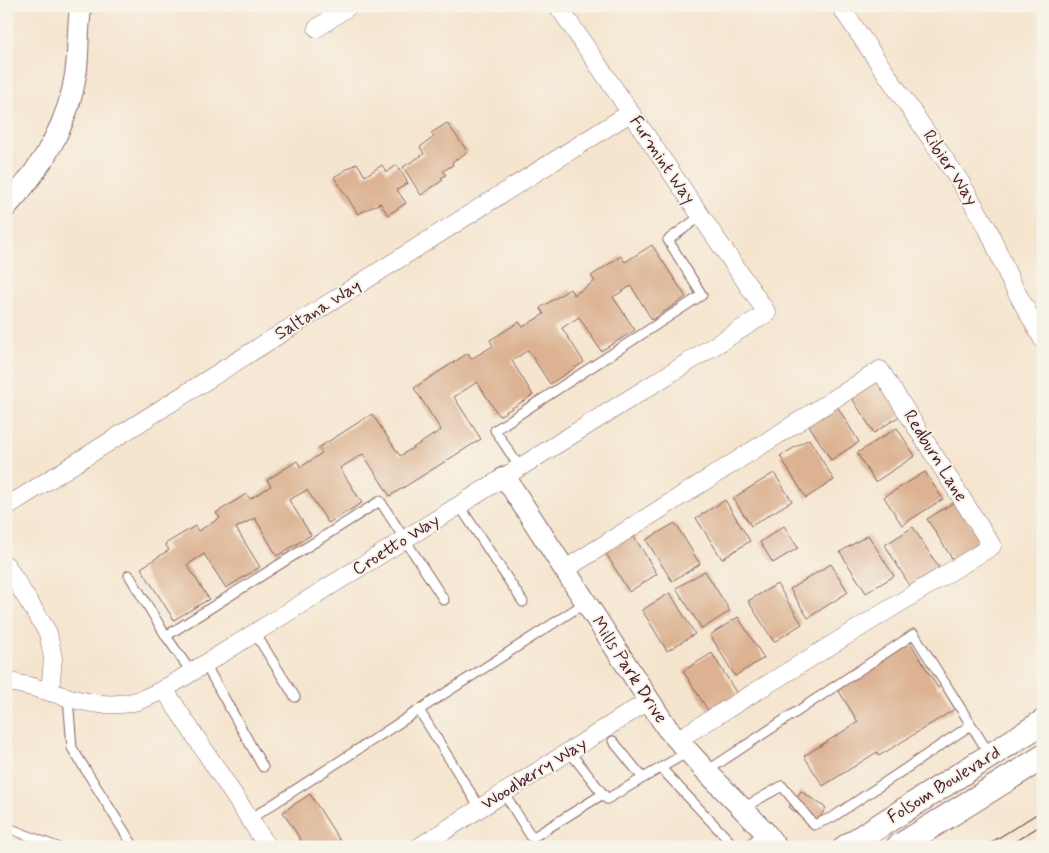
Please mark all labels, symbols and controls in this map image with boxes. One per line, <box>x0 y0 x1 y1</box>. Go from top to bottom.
street label: Furmint Way <box>623 111 701 209</box>
street label: Ribier Way <box>917 125 983 211</box>
street label: Saltana Way <box>270 274 366 346</box>
street label: Redburn Lane <box>897 405 973 507</box>
street label: Croetto Way <box>348 509 444 581</box>
street label: Mills Park Drive <box>585 612 673 728</box>
street label: Woodberry Way <box>477 732 591 816</box>
street label: Folsom Boulevard <box>883 741 1005 829</box>

